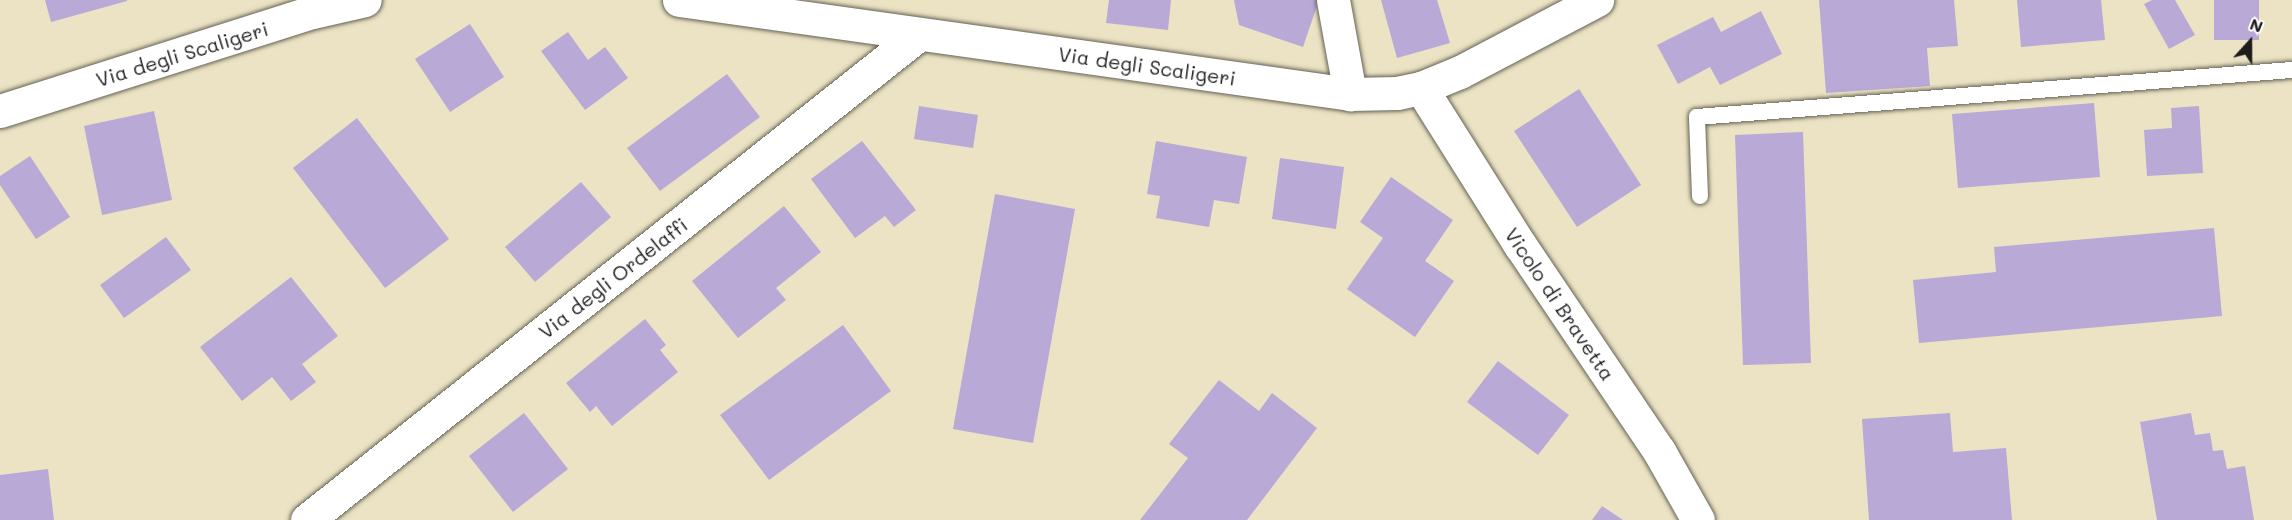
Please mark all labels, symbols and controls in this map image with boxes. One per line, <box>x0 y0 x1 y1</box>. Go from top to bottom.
north arrow <box>2220 12 2280 72</box>
text: N <box>2247 13 2266 37</box>
street label: Via degli Scaligeri <box>93 16 271 92</box>
street label: Via degli Scaligeri <box>1057 42 1237 90</box>
street label: Via degli Ordelaffi <box>534 212 692 344</box>
street label: Vicolo di Bravetta <box>1500 223 1620 385</box>

